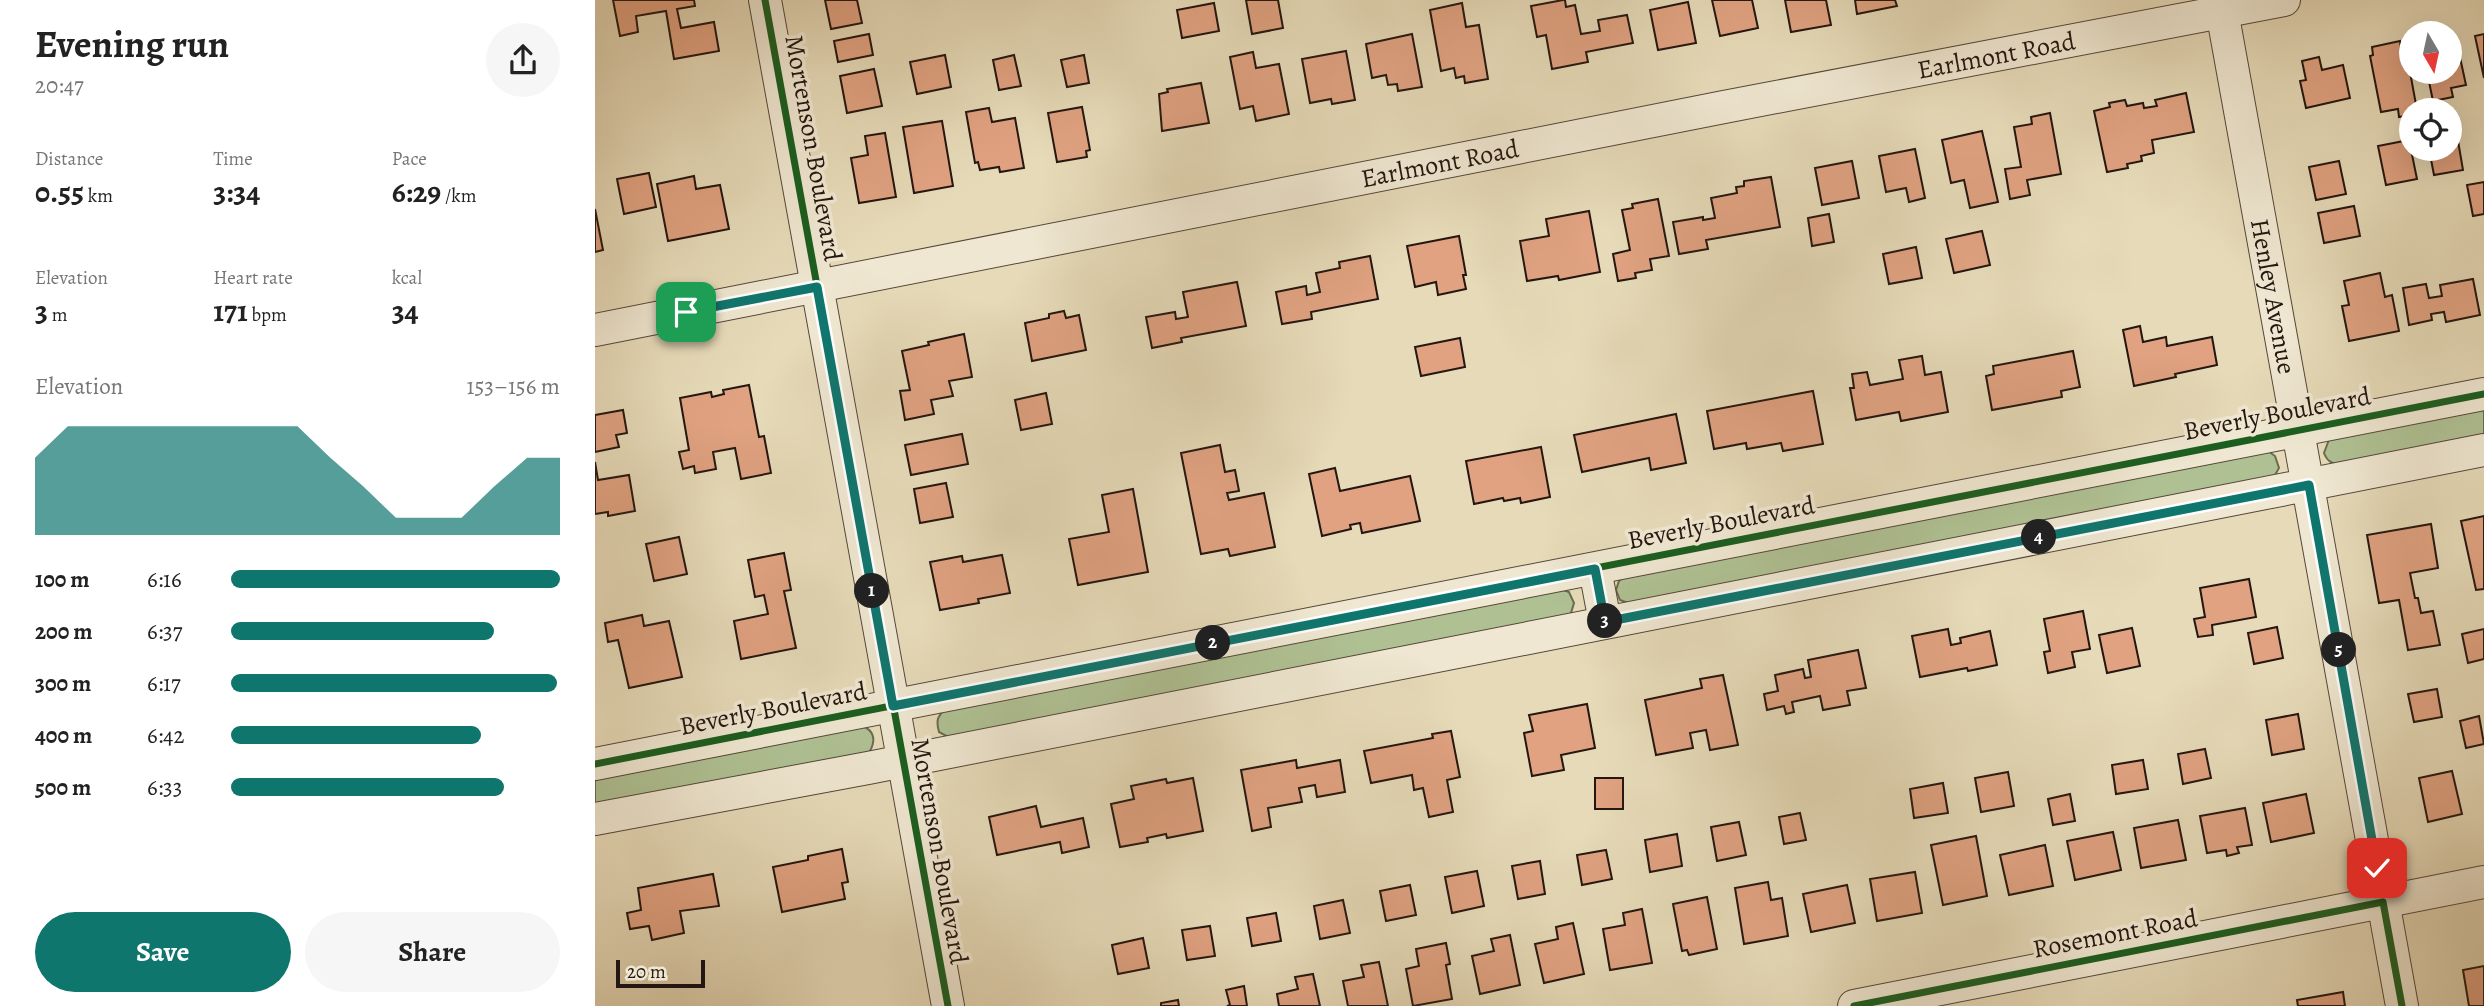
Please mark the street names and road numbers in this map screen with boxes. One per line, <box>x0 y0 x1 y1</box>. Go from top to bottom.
street label: Earlmont Road <box>1914 23 2078 88</box>
street label: Mortenson Boulevard <box>776 32 851 264</box>
street label: Earlmont Road <box>1358 131 1522 196</box>
street label: Henley Avenue <box>2242 216 2304 377</box>
street label: Beverly Boulevard <box>2181 378 2374 449</box>
street label: Beverly Boulevard <box>1625 487 1818 558</box>
street label: Beverly Boulevard <box>677 673 870 744</box>
street label: Mortenson Boulevard <box>902 735 977 967</box>
street label: Rosemont Road <box>2030 900 2200 967</box>

